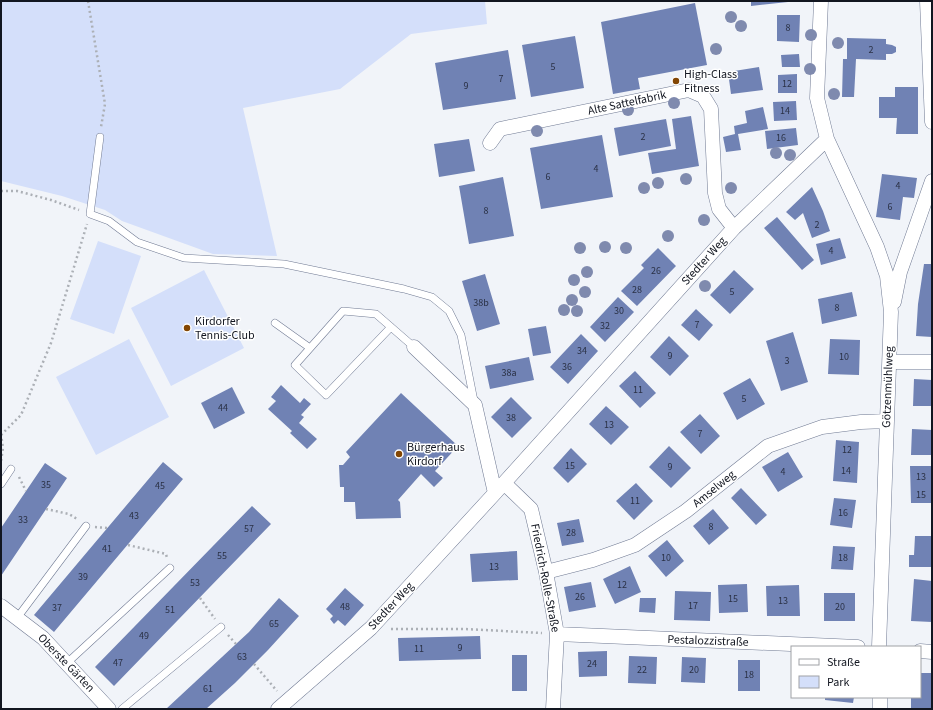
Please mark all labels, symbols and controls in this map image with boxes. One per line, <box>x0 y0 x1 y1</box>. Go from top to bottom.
house number: 8 <box>786 21 791 35</box>
house number: 2 <box>869 43 874 57</box>
house number: 5 <box>551 60 556 74</box>
place label: High-Class Fitness <box>684 66 737 97</box>
house number: 7 <box>499 72 504 86</box>
marker: High-Class Fitness <box>671 76 681 86</box>
house number: 12 <box>782 77 792 91</box>
house number: 9 <box>464 79 469 93</box>
street label: Alte Sattelfabrik <box>586 86 668 120</box>
house number: 14 <box>780 104 790 118</box>
house number: 2 <box>641 130 646 144</box>
house number: 16 <box>776 131 786 145</box>
house number: 4 <box>594 162 599 176</box>
house number: 6 <box>546 170 551 184</box>
house number: 4 <box>896 179 901 193</box>
house number: 6 <box>888 200 893 214</box>
house number: 8 <box>484 204 489 218</box>
house number: 2 <box>815 218 820 232</box>
street label: Stedter Weg <box>677 233 731 289</box>
house number: 4 <box>829 244 834 258</box>
house number: 26 <box>651 264 661 278</box>
house number: 28 <box>632 283 642 297</box>
house number: 5 <box>730 285 735 299</box>
house number: 38b <box>473 296 489 310</box>
house number: 8 <box>835 301 840 315</box>
house number: 30 <box>614 304 624 318</box>
place label: Kirdorfer Tennis-Club <box>195 313 255 344</box>
house number: 7 <box>695 318 700 332</box>
house number: 32 <box>600 319 610 333</box>
marker: Kirdorfer Tennis-Club <box>182 323 192 333</box>
house number: 34 <box>577 344 587 358</box>
street label: Götzenmühlweg <box>878 346 898 428</box>
house number: 9 <box>668 349 673 363</box>
house number: 10 <box>839 350 849 364</box>
house number: 3 <box>785 354 790 368</box>
house number: 36 <box>562 360 572 374</box>
house number: 38a <box>502 366 516 380</box>
house number: 11 <box>633 383 643 397</box>
house number: 5 <box>742 392 747 406</box>
house number: 44 <box>218 401 228 415</box>
house number: 38 <box>506 411 516 425</box>
house number: 13 <box>604 418 614 432</box>
house number: 7 <box>698 427 703 441</box>
place label: Bürgerhaus Kirdorf <box>407 439 465 470</box>
house number: 12 <box>842 443 852 457</box>
marker: Bürgerhaus Kirdorf <box>394 449 404 459</box>
house number: 15 <box>565 459 575 473</box>
house number: 9 <box>668 460 673 474</box>
house number: 14 <box>841 464 851 478</box>
house number: 4 <box>781 465 786 479</box>
street label: Amselweg <box>689 466 739 512</box>
house number: 13 <box>916 470 926 484</box>
house number: 35 <box>41 478 51 492</box>
house number: 45 <box>155 479 165 493</box>
house number: 15 <box>916 488 926 502</box>
house number: 11 <box>630 494 640 508</box>
house number: 16 <box>838 506 848 520</box>
house number: 43 <box>129 509 139 523</box>
house number: 33 <box>18 513 28 527</box>
house number: 8 <box>709 520 714 534</box>
house number: 57 <box>244 522 254 536</box>
street label: Friedrich-Rolle-Straße <box>526 522 564 634</box>
house number: 28 <box>566 526 576 540</box>
house number: 41 <box>102 542 112 556</box>
house number: 55 <box>217 549 227 563</box>
house number: 10 <box>661 551 671 565</box>
house number: 18 <box>838 551 848 565</box>
house number: 13 <box>489 560 499 574</box>
house number: 39 <box>78 570 88 584</box>
house number: 53 <box>190 576 200 590</box>
street label: Stedter Weg <box>364 578 418 634</box>
house number: 12 <box>617 578 627 592</box>
house number: 26 <box>575 590 585 604</box>
house number: 15 <box>728 592 738 606</box>
house number: 13 <box>778 594 788 608</box>
house number: 17 <box>688 599 698 613</box>
house number: 48 <box>340 600 350 614</box>
house number: 20 <box>835 600 845 614</box>
house number: 37 <box>52 601 62 615</box>
house number: 51 <box>165 603 175 617</box>
house number: 65 <box>269 617 279 631</box>
house number: 49 <box>139 629 149 643</box>
street label: Oberste Gärten <box>34 630 98 696</box>
street label: Pestalozzistraße <box>667 631 749 651</box>
house number: 9 <box>458 641 463 655</box>
house number: 11 <box>414 642 424 656</box>
legend <box>791 646 921 698</box>
house number: 63 <box>237 650 247 664</box>
text: Straße <box>827 654 860 671</box>
house number: 47 <box>113 656 123 670</box>
house number: 24 <box>587 657 597 671</box>
house number: 22 <box>637 663 647 677</box>
house number: 20 <box>689 663 699 677</box>
house number: 18 <box>744 668 754 682</box>
text: Park <box>827 674 849 691</box>
house number: 61 <box>203 682 213 696</box>

